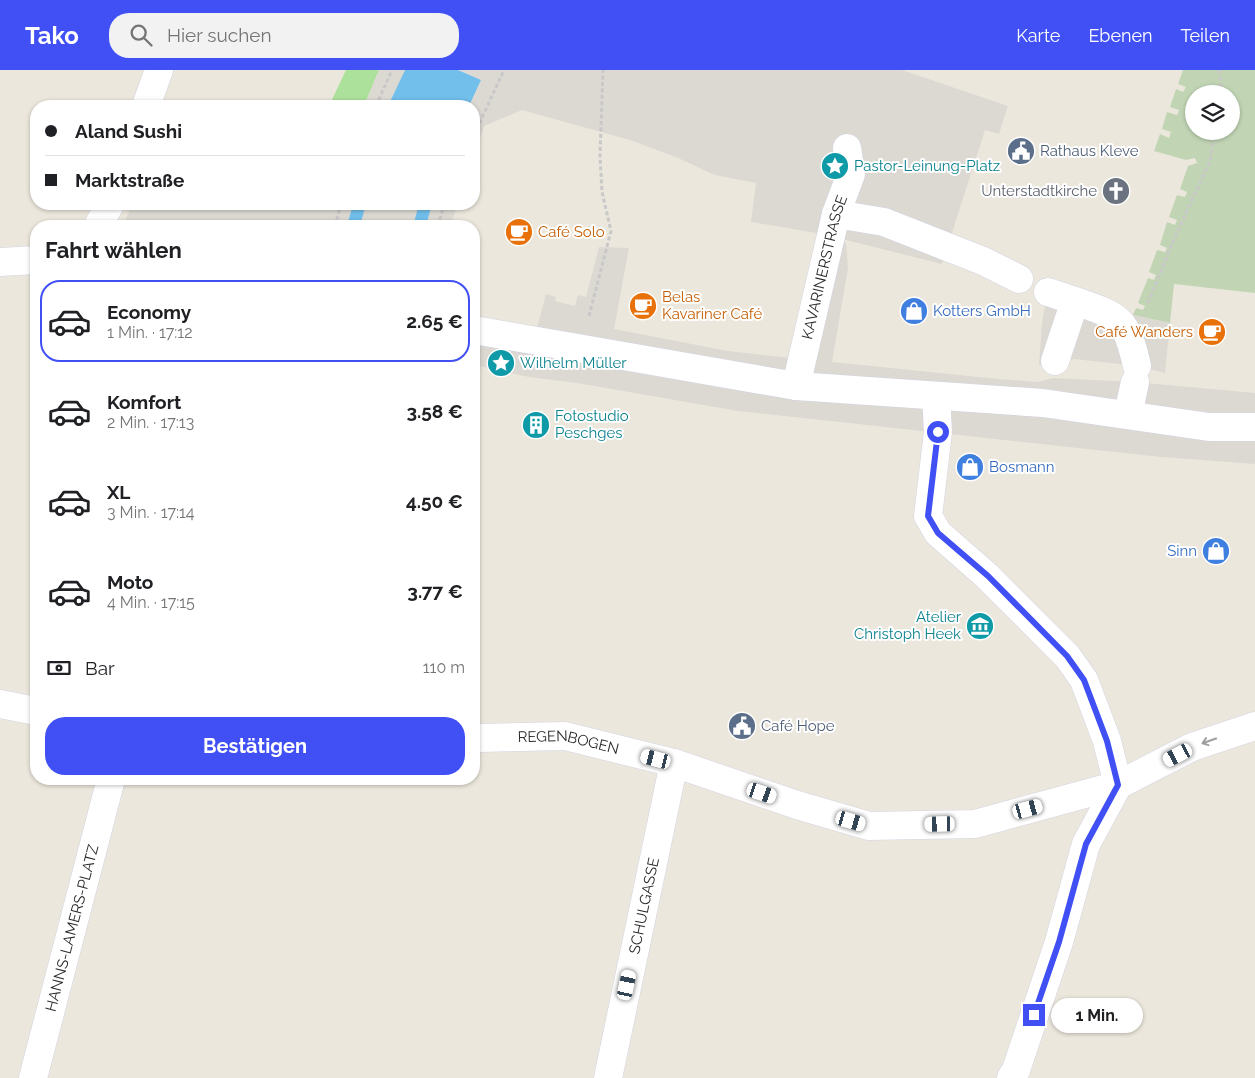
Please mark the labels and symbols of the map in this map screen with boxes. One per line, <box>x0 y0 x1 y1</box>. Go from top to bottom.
public building icon: Rathaus Kleve <box>1006 136 1036 166</box>
place label: Rathaus Kleve <box>1040 142 1139 160</box>
place icon: Pastor-Leinung-Platz <box>820 151 850 181</box>
place label: Pastor-Leinung-Platz <box>854 157 1000 175</box>
church icon: Unterstadtkirche <box>1101 176 1131 206</box>
place label: Unterstadtkirche <box>981 182 1097 200</box>
street label: KAVARINERSTRASSE <box>798 193 851 341</box>
cafe icon: Café Solo <box>504 217 534 247</box>
place label: Café Solo <box>538 223 605 241</box>
place label: Belas Kavariner Café <box>662 288 762 323</box>
cafe icon: Belas Kavariner Café <box>628 291 658 321</box>
shop icon: Kotters GmbH <box>899 296 929 326</box>
place label: Kotters GmbH <box>933 302 1031 320</box>
cafe icon: Café Wanders <box>1197 317 1227 347</box>
place label: Café Wanders <box>1095 323 1193 341</box>
place icon: Wilhelm Müller <box>486 348 516 378</box>
place label: Wilhelm Müller <box>520 354 627 372</box>
place label: Fotostudio Peschges <box>555 407 629 442</box>
building icon: Fotostudio Peschges <box>521 410 551 440</box>
route start <box>927 421 949 443</box>
shop icon: Bosmann <box>955 452 985 482</box>
place label: Bosmann <box>989 458 1055 476</box>
shop icon: Sinn <box>1201 536 1231 566</box>
place label: Sinn <box>1167 542 1197 560</box>
place label: Atelier Christoph Heek <box>854 608 962 643</box>
museum icon: Atelier Christoph Heek <box>965 611 995 641</box>
public building icon: Café Hope <box>727 711 757 741</box>
place label: Café Hope <box>761 717 835 735</box>
street label: REGENBOGEN <box>517 727 621 758</box>
one-way arrow <box>1201 737 1217 747</box>
car <box>1161 742 1194 768</box>
car <box>639 748 672 770</box>
car <box>745 781 778 805</box>
car <box>1011 798 1044 820</box>
car <box>834 810 867 832</box>
car <box>924 816 955 832</box>
street label: HANNS-LAMERS-PLATZ <box>42 842 103 1014</box>
street label: SCHULGASSE <box>625 856 663 956</box>
car <box>616 969 637 1001</box>
callout: 1 Min. <box>1052 998 1144 1032</box>
route end <box>1023 1004 1045 1026</box>

